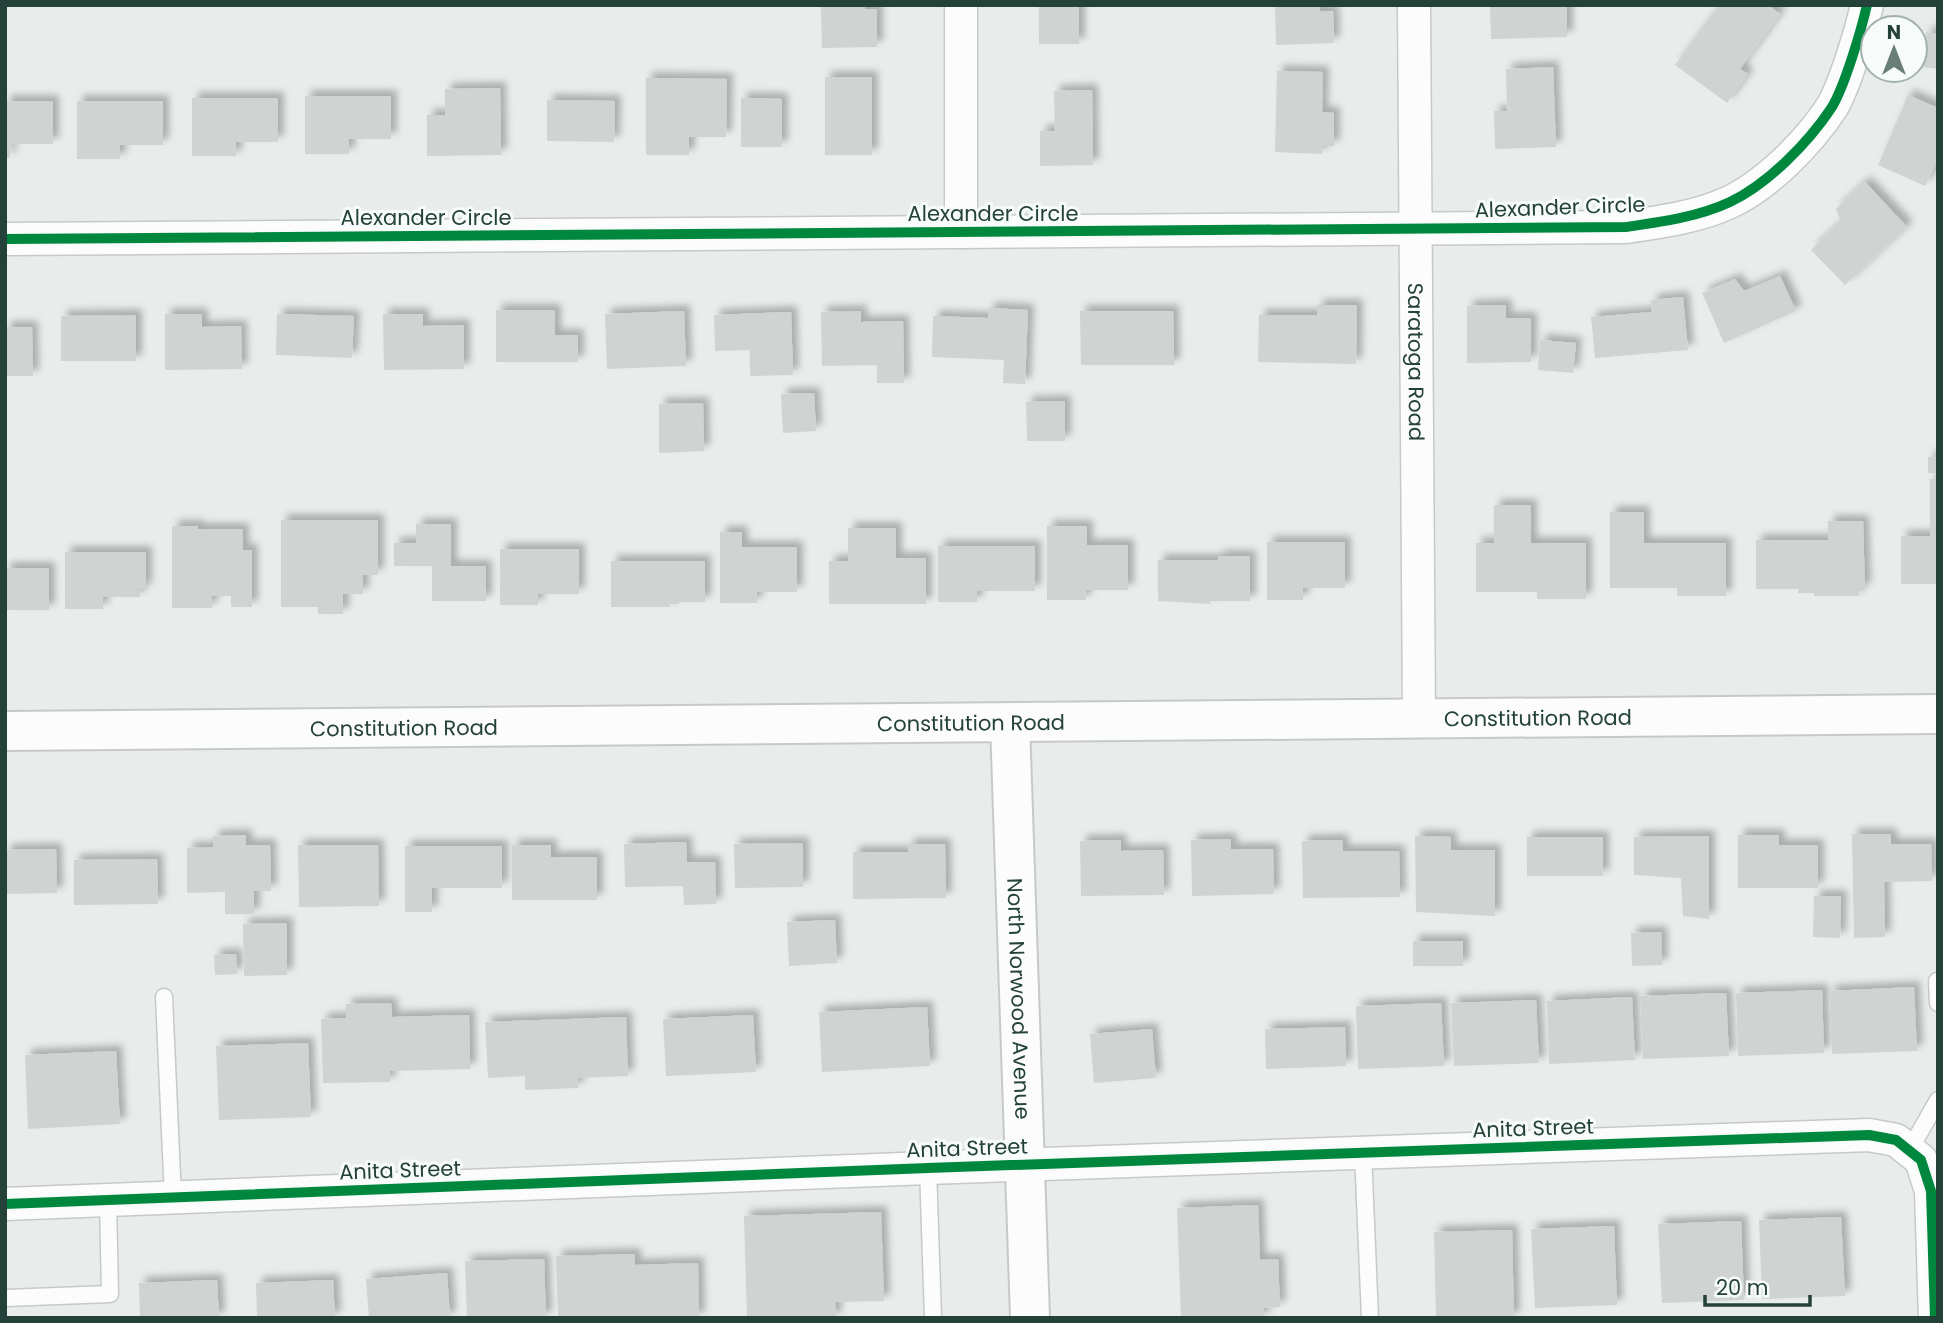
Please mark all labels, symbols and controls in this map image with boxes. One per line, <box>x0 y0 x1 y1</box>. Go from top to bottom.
north arrow <box>1859 14 1929 84</box>
text: N <box>1887 19 1901 46</box>
street label: Alexander Circle <box>1474 190 1646 224</box>
street label: Alexander Circle <box>908 199 1078 228</box>
street label: Alexander Circle <box>341 203 511 232</box>
street label: Saratoga Road <box>1401 283 1432 441</box>
street label: Constitution Road <box>1444 702 1632 733</box>
street label: Constitution Road <box>877 707 1065 738</box>
street label: Constitution Road <box>310 712 498 743</box>
street label: North Norwood Avenue <box>1001 878 1038 1120</box>
street label: Anita Street <box>1472 1111 1594 1145</box>
street label: Anita Street <box>906 1131 1028 1165</box>
street label: Anita Street <box>339 1153 461 1187</box>
scale bar <box>1705 1264 1810 1308</box>
text: 20 m <box>1716 1273 1769 1302</box>

